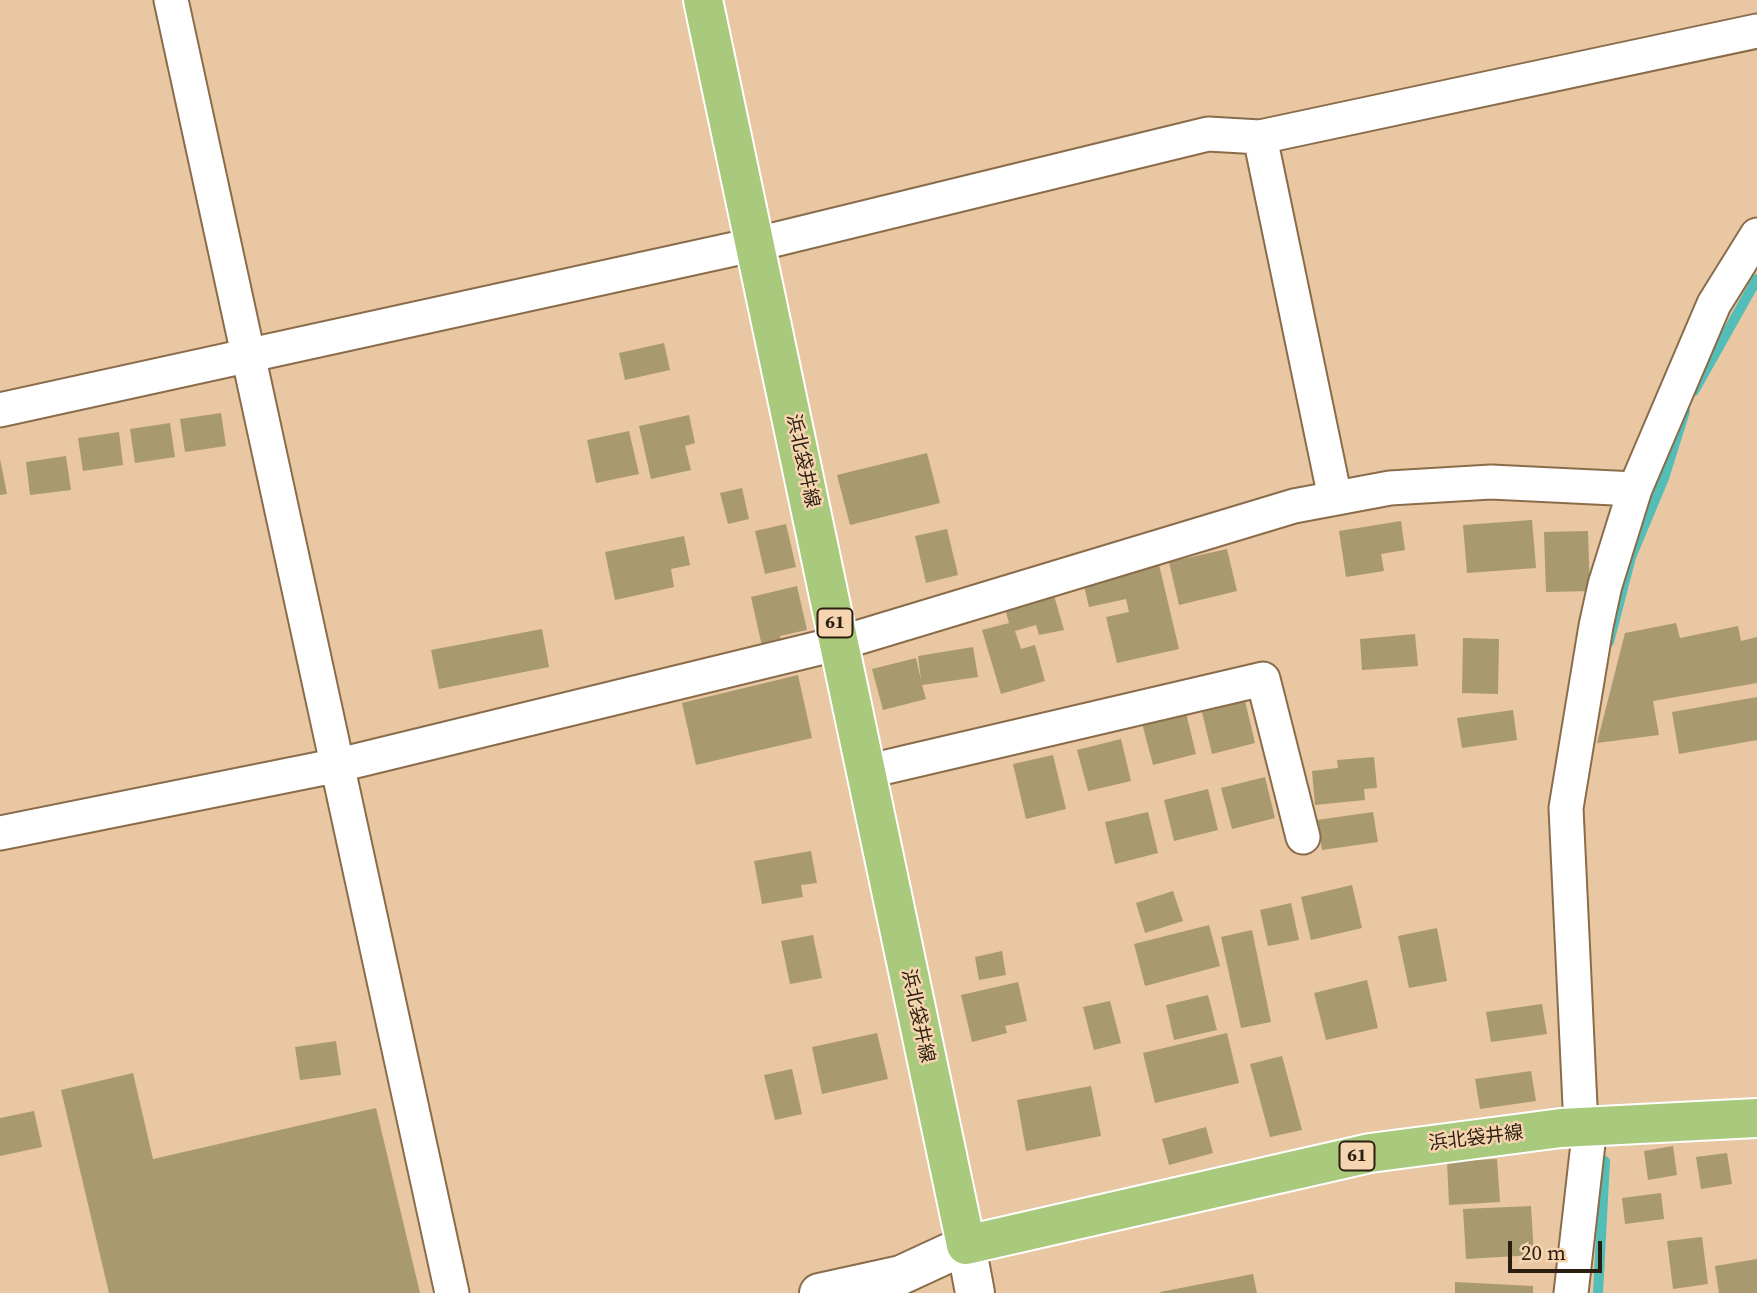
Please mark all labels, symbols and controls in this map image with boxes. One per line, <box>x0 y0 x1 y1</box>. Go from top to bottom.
street label: 浜北袋井線 <box>781 412 823 510</box>
road number: 61 <box>818 608 852 638</box>
street label: 浜北袋井線 <box>896 967 938 1065</box>
street label: 浜北袋井線 <box>1427 1122 1525 1156</box>
road number: 61 <box>1340 1142 1374 1170</box>
scale bar <box>1512 1226 1606 1270</box>
text: 20 m <box>1521 1238 1566 1267</box>

